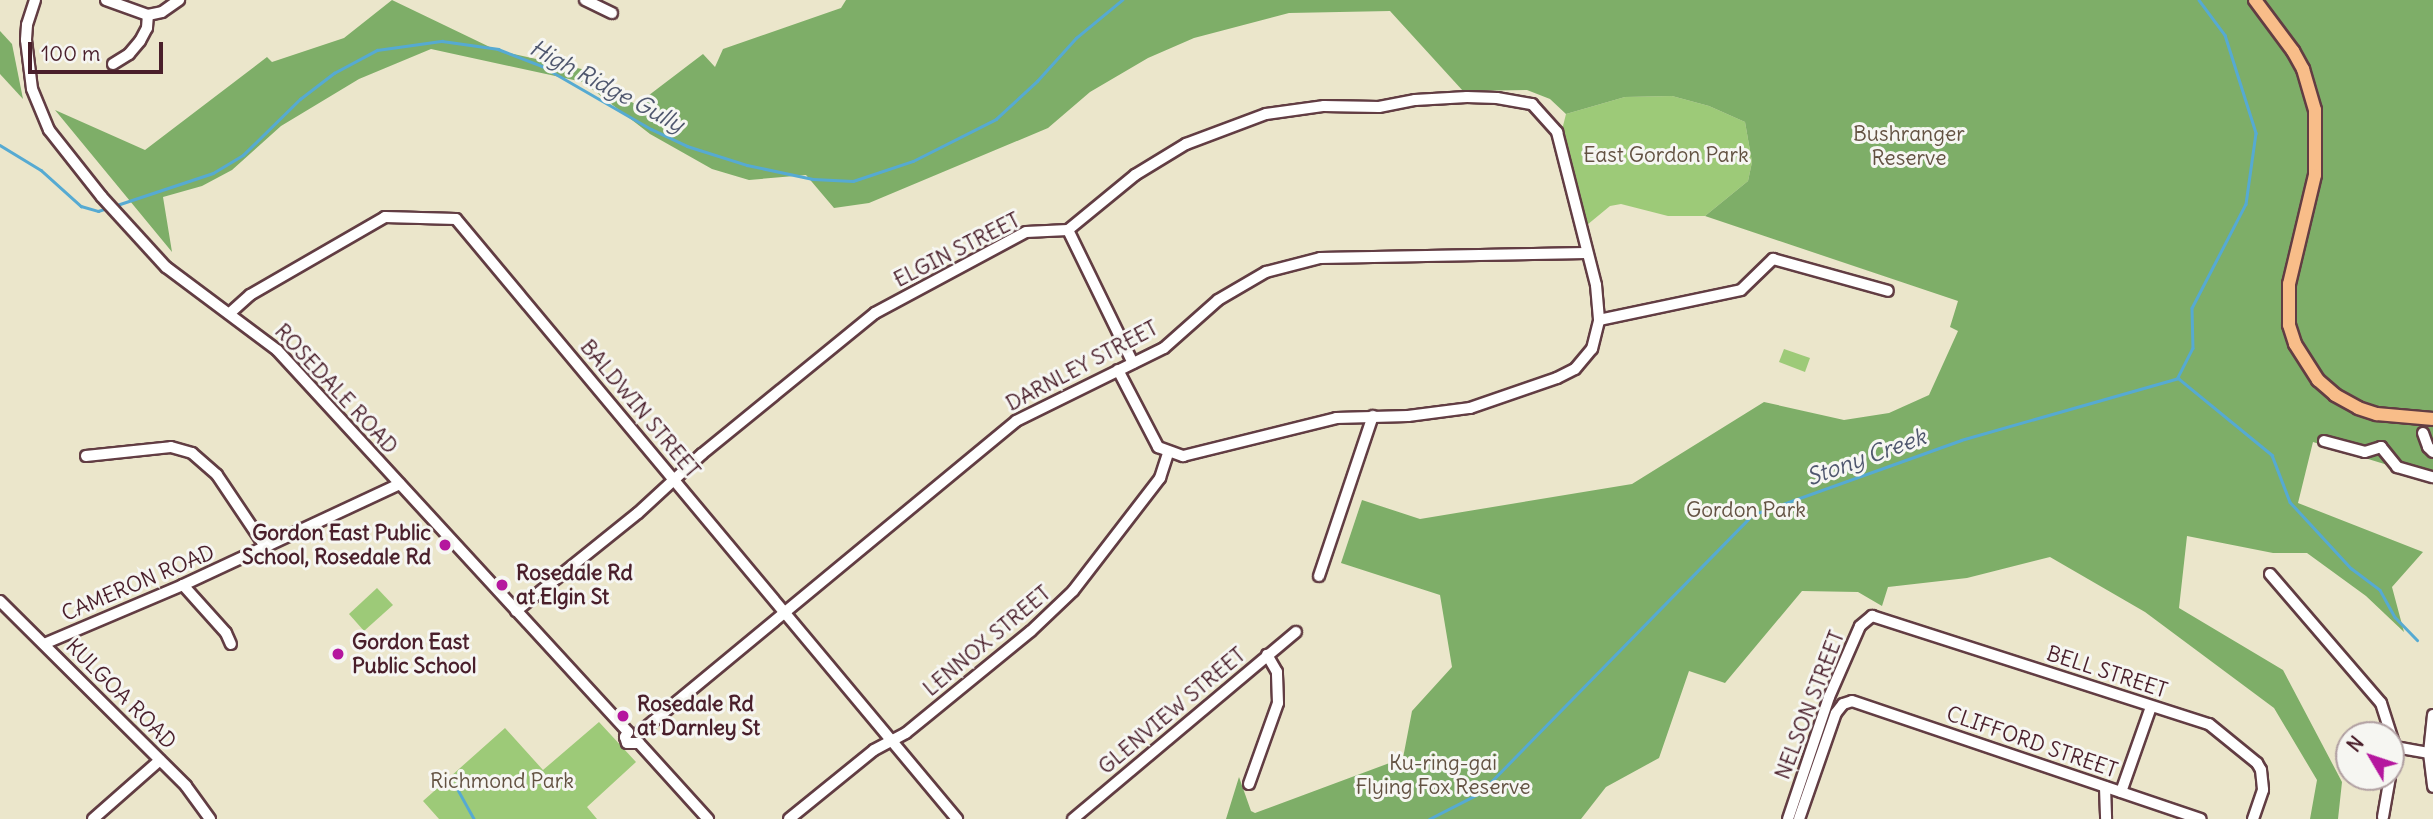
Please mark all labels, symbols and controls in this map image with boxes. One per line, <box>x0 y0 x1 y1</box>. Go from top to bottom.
scale bar <box>32 28 166 72</box>
water label: High Ridge Gully <box>525 34 689 138</box>
text: 100 m <box>41 40 100 67</box>
park label: Bushranger Reserve <box>1853 121 1965 171</box>
park label: East Gordon Park <box>1583 142 1749 168</box>
street label: ELGIN STREET <box>890 207 1024 293</box>
street label: DARNLEY STREET <box>1002 315 1162 417</box>
street label: ROSEDALE ROAD <box>269 319 403 459</box>
street label: BALDWIN STREET <box>575 335 705 483</box>
water label: Stony Creek <box>1803 423 1929 491</box>
park label: Gordon Park <box>1686 497 1806 523</box>
place label: Gordon East Public School, Rosedale Rd <box>242 520 431 570</box>
marker: Gordon East Public School, Rosedale Rd <box>437 537 453 553</box>
street label: CAMERON ROAD <box>58 539 218 627</box>
place label: Rosedale Rd at Elgin St <box>516 560 633 610</box>
marker: Rosedale Rd at Elgin St <box>494 577 510 593</box>
street label: LENNOX STREET <box>918 580 1056 702</box>
street label: NELSON STREET <box>1770 627 1850 783</box>
place label: Gordon East Public School <box>352 629 476 679</box>
street label: KULGOA ROAD <box>61 634 181 754</box>
street label: BELL STREET <box>2043 641 2171 703</box>
street label: GLENVIEW STREET <box>1094 642 1250 780</box>
marker: Gordon East Public School <box>330 646 346 662</box>
place label: Rosedale Rd at Darnley St <box>637 691 760 741</box>
street label: CLIFFORD STREET <box>1943 701 2121 783</box>
marker: Rosedale Rd at Darnley St <box>615 708 631 724</box>
north arrow <box>2335 721 2405 791</box>
text: N <box>2342 731 2369 757</box>
park label: Ku-ring-gai Flying Fox Reserve <box>1355 750 1531 800</box>
park label: Richmond Park <box>430 768 574 794</box>

